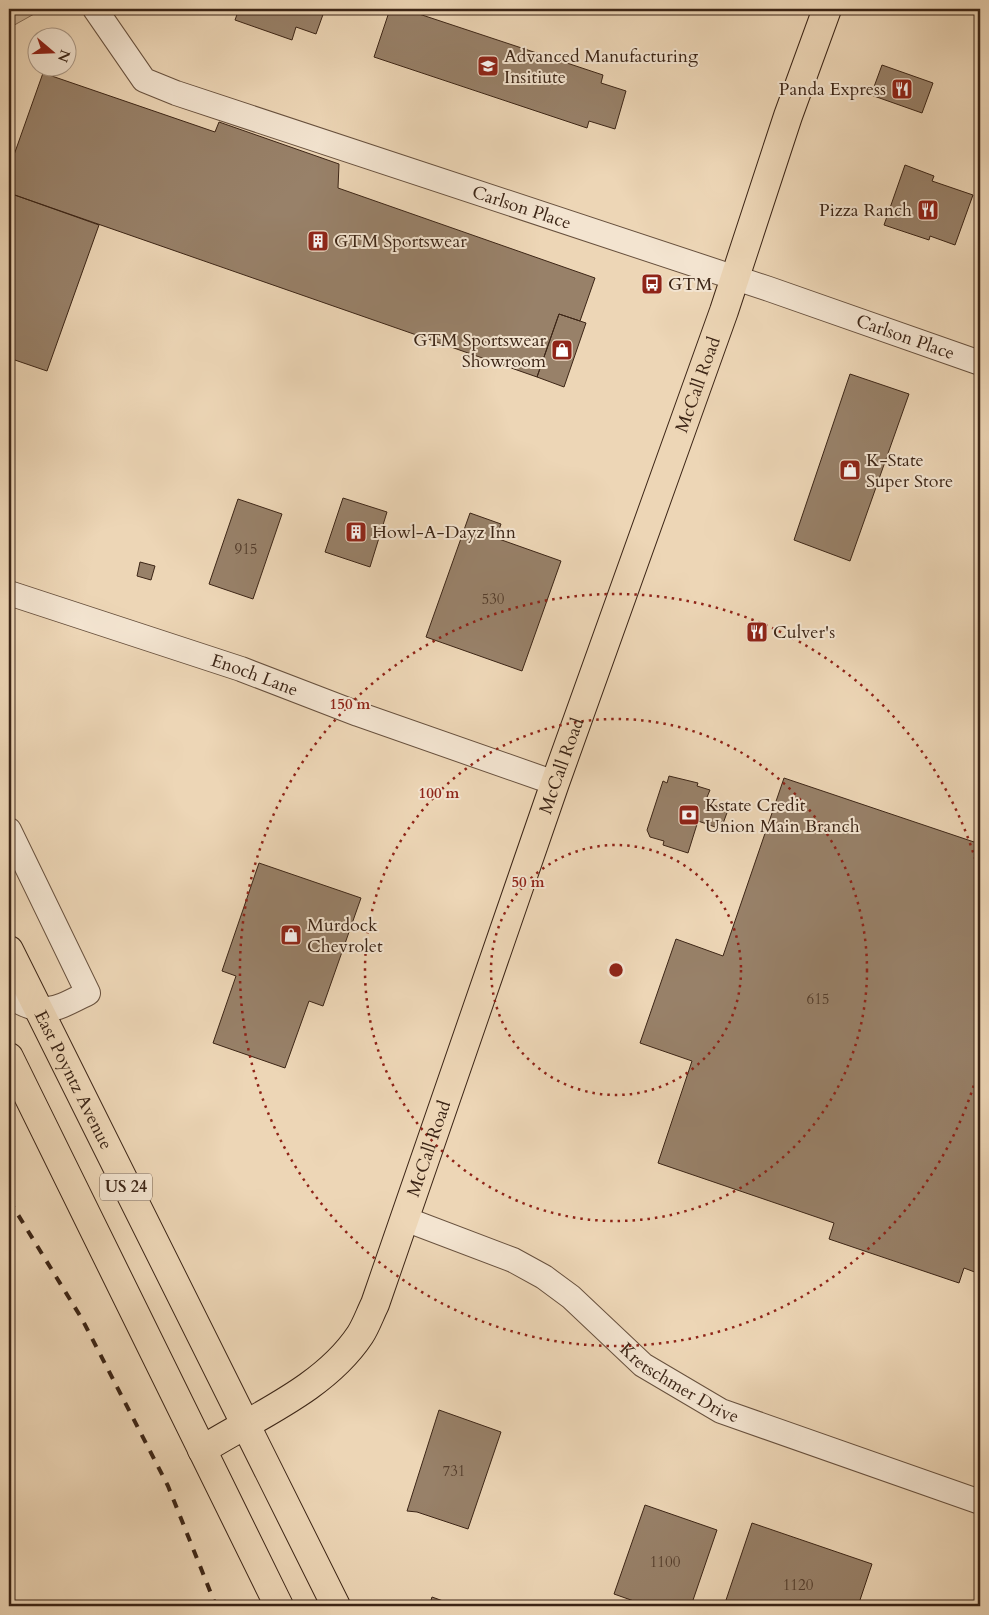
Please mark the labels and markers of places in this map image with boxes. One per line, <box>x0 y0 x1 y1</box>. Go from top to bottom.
place label: Advanced Manufacturing Insitiute <box>504 44 699 90</box>
school or university icon: Advanced Manufacturing Insitiute <box>476 54 500 78</box>
place label: Panda Express <box>779 77 886 102</box>
restaurant icon: Panda Express <box>890 77 914 101</box>
place label: Pizza Ranch <box>819 198 912 223</box>
restaurant icon: Pizza Ranch <box>916 198 940 222</box>
building icon: GTM Sportswear <box>306 229 330 253</box>
place label: GTM Sportswear <box>334 229 467 254</box>
bus stop icon: GTM <box>640 272 664 296</box>
place label: GTM <box>668 272 712 297</box>
place label: GTM Sportswear Showroom <box>413 328 547 374</box>
shop icon: GTM Sportswear Showroom <box>550 338 574 362</box>
place label: K-State Super Store <box>866 448 953 494</box>
shop icon: K-State Super Store <box>838 458 862 482</box>
building icon: Howl-A-Dayz Inn <box>344 520 368 544</box>
place label: Howl-A-Dayz Inn <box>372 520 517 545</box>
restaurant icon: Culver's <box>745 620 769 644</box>
place label: Culver's <box>773 620 835 645</box>
place label: Kstate Credit Union Main Branch <box>705 793 860 839</box>
bank icon: Kstate Credit Union Main Branch <box>677 803 701 827</box>
place label: Murdock Chevrolet <box>307 913 383 959</box>
shop icon: Murdock Chevrolet <box>279 923 303 947</box>
centre of rings <box>607 961 625 979</box>

